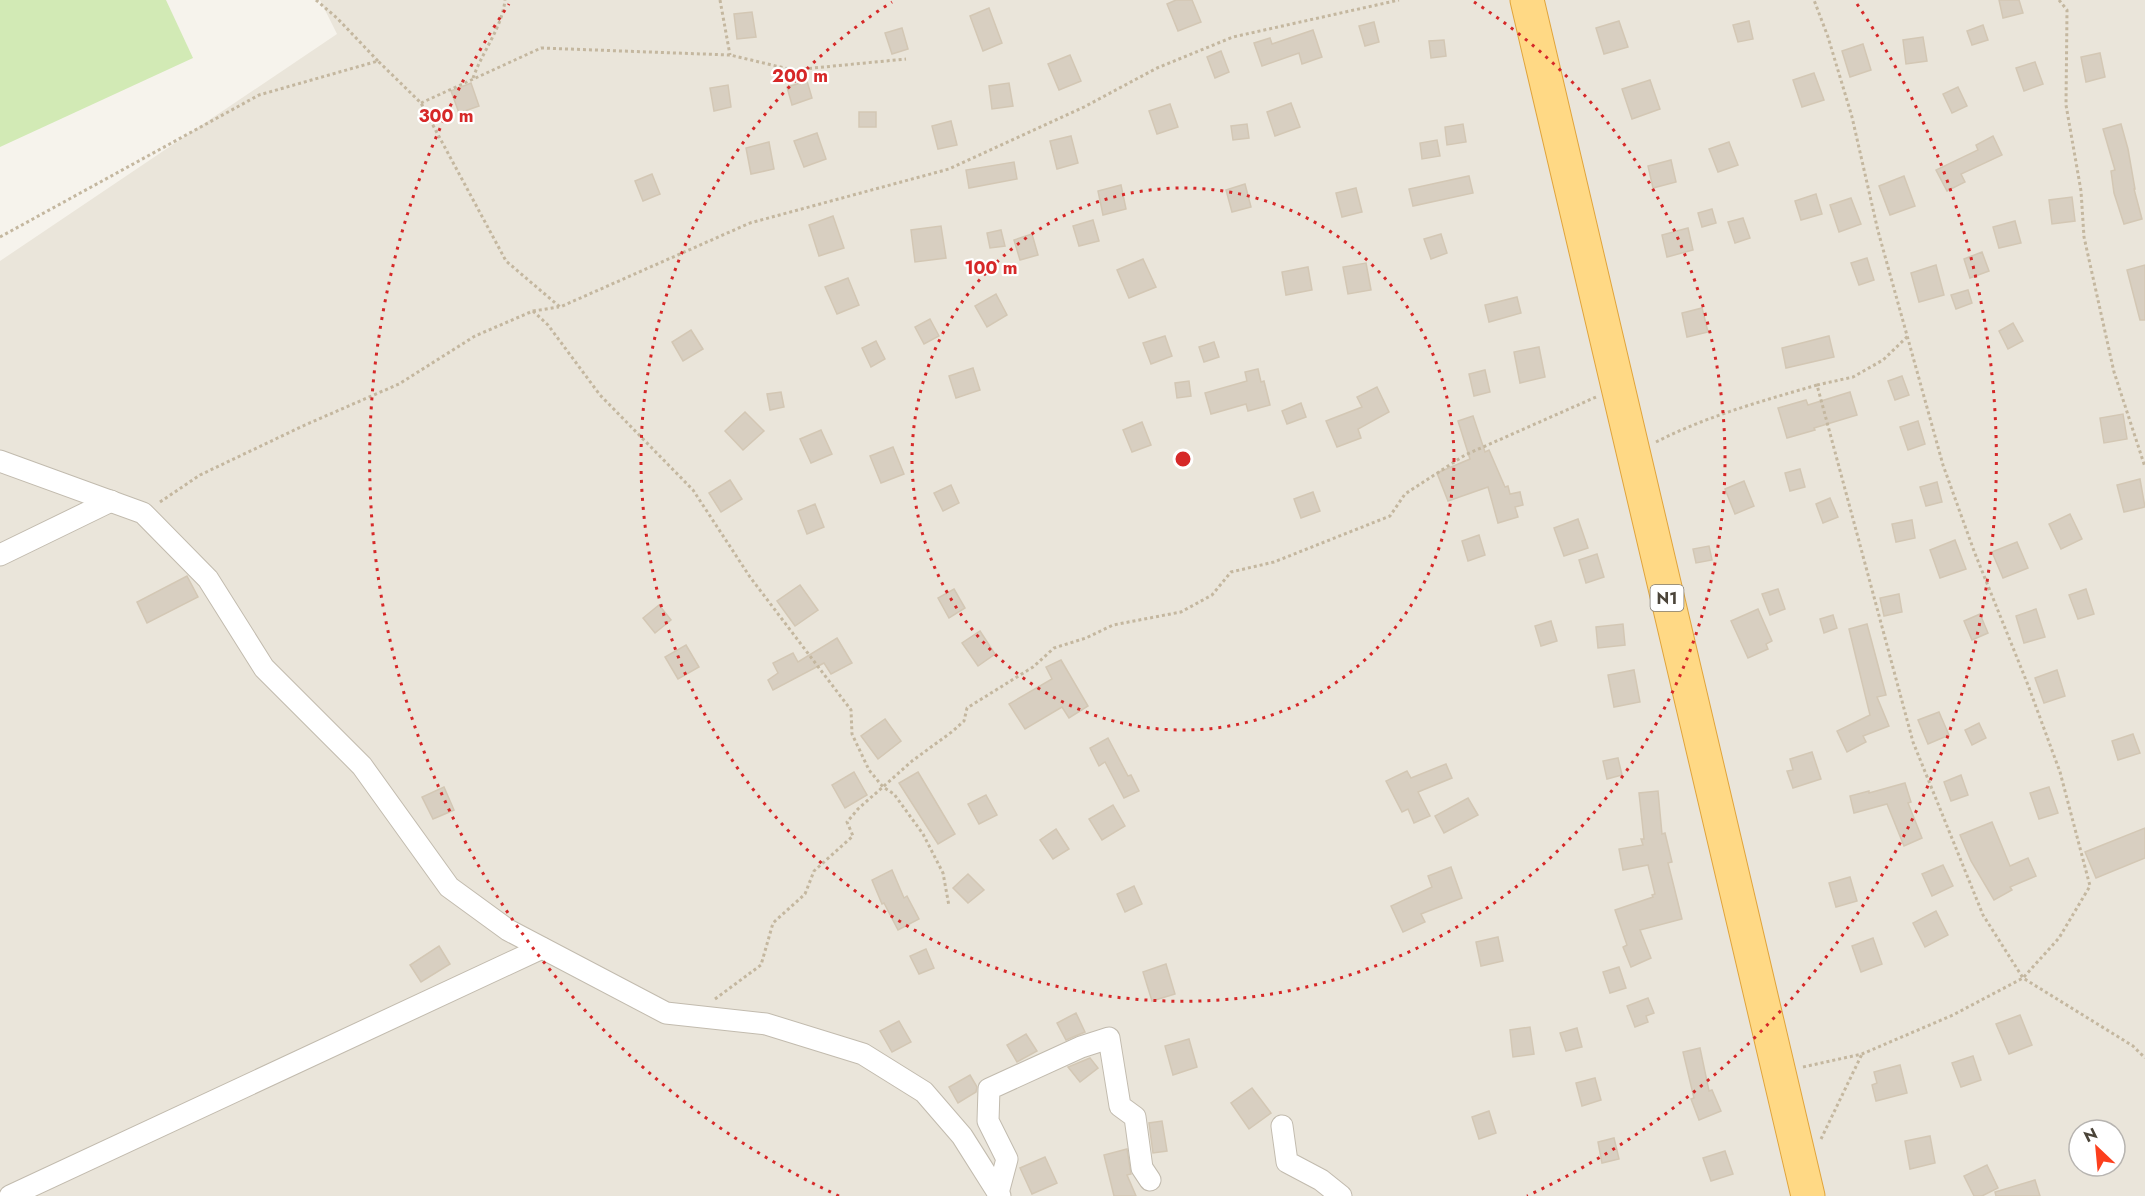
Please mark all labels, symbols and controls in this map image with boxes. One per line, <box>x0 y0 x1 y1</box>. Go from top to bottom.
text: 200 m <box>772 63 828 89</box>
text: 300 m <box>418 103 474 129</box>
text: 100 m <box>964 255 1018 281</box>
centre of rings <box>1173 449 1193 469</box>
road number: N1 <box>1650 585 1684 611</box>
north arrow <box>2067 1118 2127 1178</box>
text: N <box>2080 1122 2101 1148</box>

